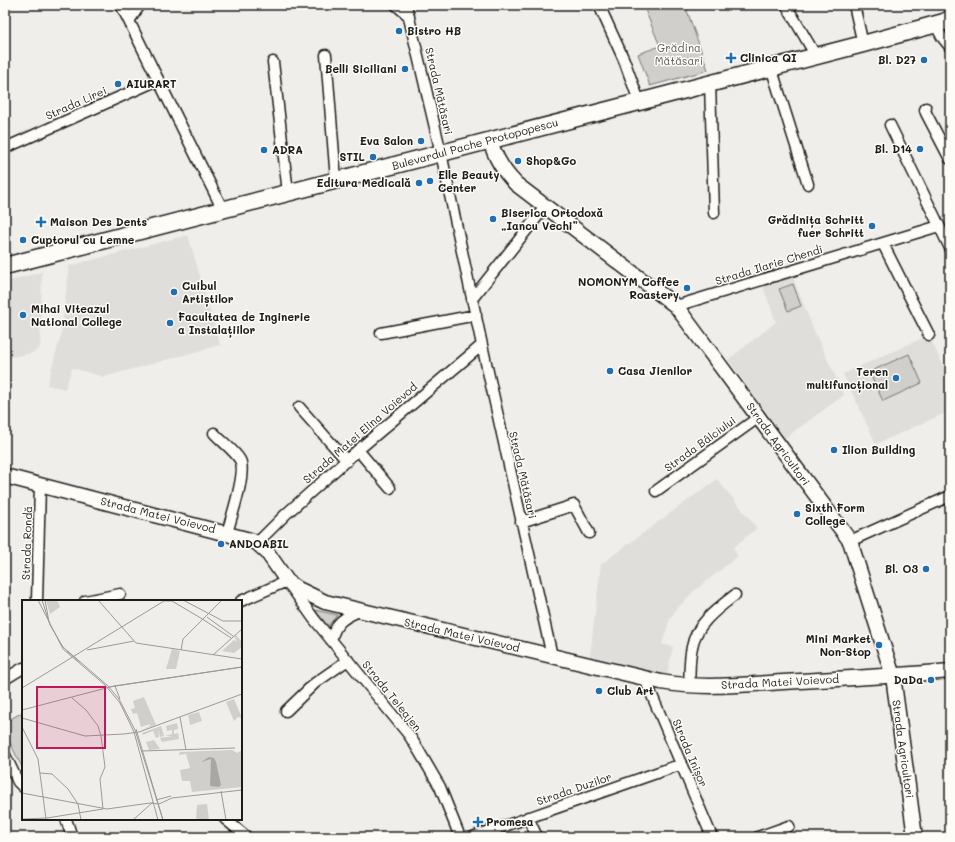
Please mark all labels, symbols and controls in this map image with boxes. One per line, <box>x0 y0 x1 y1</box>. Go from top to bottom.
place label: Bistro HB <box>407 23 461 38</box>
marker: Bistro HB <box>394 26 404 36</box>
park label: Grădina Mătăsari <box>655 40 703 68</box>
street label: Strada Mătăsari <box>422 46 457 136</box>
place label: Clinica QI <box>740 50 797 65</box>
marker: Clinica QI <box>725 52 737 64</box>
place label: Bl. D27 <box>878 52 916 67</box>
marker: Bl. D27 <box>919 55 929 65</box>
place label: Belli Siciliani <box>325 61 397 76</box>
marker: Belli Siciliani <box>400 64 410 74</box>
place label: AIURART <box>126 76 177 91</box>
marker: AIURART <box>113 79 123 89</box>
street label: Strada Lirei <box>43 82 109 123</box>
street label: Bulevardul Pache Protopopescu <box>390 114 560 173</box>
place label: Eva Salon <box>360 133 413 148</box>
marker: Eva Salon <box>416 136 426 146</box>
place label: Bl. D14 <box>875 141 912 156</box>
place label: ADRA <box>272 142 303 157</box>
marker: Bl. D14 <box>915 144 925 154</box>
marker: ADRA <box>259 145 269 155</box>
place label: STIL <box>340 149 366 164</box>
marker: STIL <box>368 152 378 162</box>
place label: Shop&Go <box>526 153 577 168</box>
marker: Shop&Go <box>513 156 523 166</box>
place label: Elle Beauty Center <box>438 167 499 195</box>
place label: Editura Medicală <box>316 175 411 190</box>
marker: Elle Beauty Center <box>425 176 435 186</box>
marker: Editura Medicală <box>414 178 424 188</box>
place label: Biserica Ortodoxă „Iancu Vechi” <box>501 205 604 233</box>
place label: Grădinița Schritt fuer Schritt <box>768 212 864 240</box>
place label: Maison Des Dents <box>50 214 147 229</box>
marker: Biserica Ortodoxă „Iancu Vechi” <box>488 214 498 224</box>
marker: Maison Des Dents <box>35 216 47 228</box>
marker: Grădinița Schritt fuer Schritt <box>867 221 877 231</box>
place label: Cuptorul cu Lemne <box>31 232 135 247</box>
marker: Cuptorul cu Lemne <box>18 235 28 245</box>
street label: Strada Ilarie Chendi <box>713 241 824 288</box>
place label: NOMONYM Coffee Roastery <box>578 274 679 302</box>
place label: Cuibul Artiștilor <box>182 278 234 307</box>
marker: NOMONYM Coffee Roastery <box>682 283 692 293</box>
marker: Cuibul Artiștilor <box>169 287 179 297</box>
place label: Mihai Viteazul National College <box>31 301 122 329</box>
place label: Facultatea de Inginerie a Instalațiilor <box>178 309 310 338</box>
marker: Mihai Viteazul National College <box>18 310 28 320</box>
marker: Facultatea de Inginerie a Instalațiilor <box>165 318 175 328</box>
place label: Casa Jienilor <box>618 363 692 378</box>
place label: Teren multifuncțional <box>806 364 888 393</box>
marker: Casa Jienilor <box>605 366 615 376</box>
marker: Teren multifuncțional <box>891 373 901 383</box>
street label: Strada Matei Elina Voievod <box>299 379 420 486</box>
street label: Strada Agricultori <box>743 399 814 488</box>
street label: Strada Bâlciului <box>661 412 739 475</box>
street label: Strada Mătăsari <box>506 430 541 520</box>
place label: Ilion Building <box>842 442 916 457</box>
marker: Ilion Building <box>829 445 839 455</box>
street label: Strada Matei Voievod <box>99 493 217 536</box>
place label: Sixth Form College <box>805 500 865 528</box>
street label: Strada Rondă <box>18 505 35 580</box>
marker: Sixth Form College <box>792 509 802 519</box>
place label: ANDOABIL <box>229 536 290 551</box>
marker: ANDOABIL <box>216 539 226 549</box>
place label: Bl. O3 <box>885 561 918 576</box>
marker: Bl. O3 <box>921 564 931 574</box>
inset map <box>22 600 242 820</box>
street label: Strada Matei Voievod <box>403 614 521 655</box>
place label: Mini Market Non-Stop <box>806 631 871 659</box>
marker: Mini Market Non-Stop <box>874 640 884 650</box>
street label: Strada Teleajen <box>359 657 426 734</box>
street label: Strada Matei Voievod <box>721 671 839 692</box>
place label: DaDa <box>894 672 923 687</box>
marker: DaDa <box>926 675 936 685</box>
place label: Club Art <box>607 683 654 698</box>
marker: Club Art <box>594 686 604 696</box>
street label: Strada Agricultori <box>889 699 918 799</box>
street label: Strada Inișor <box>669 717 712 789</box>
street label: Strada Duzilor <box>534 769 613 808</box>
place label: Promesa <box>486 814 534 829</box>
marker: Promesa <box>473 817 483 827</box>

